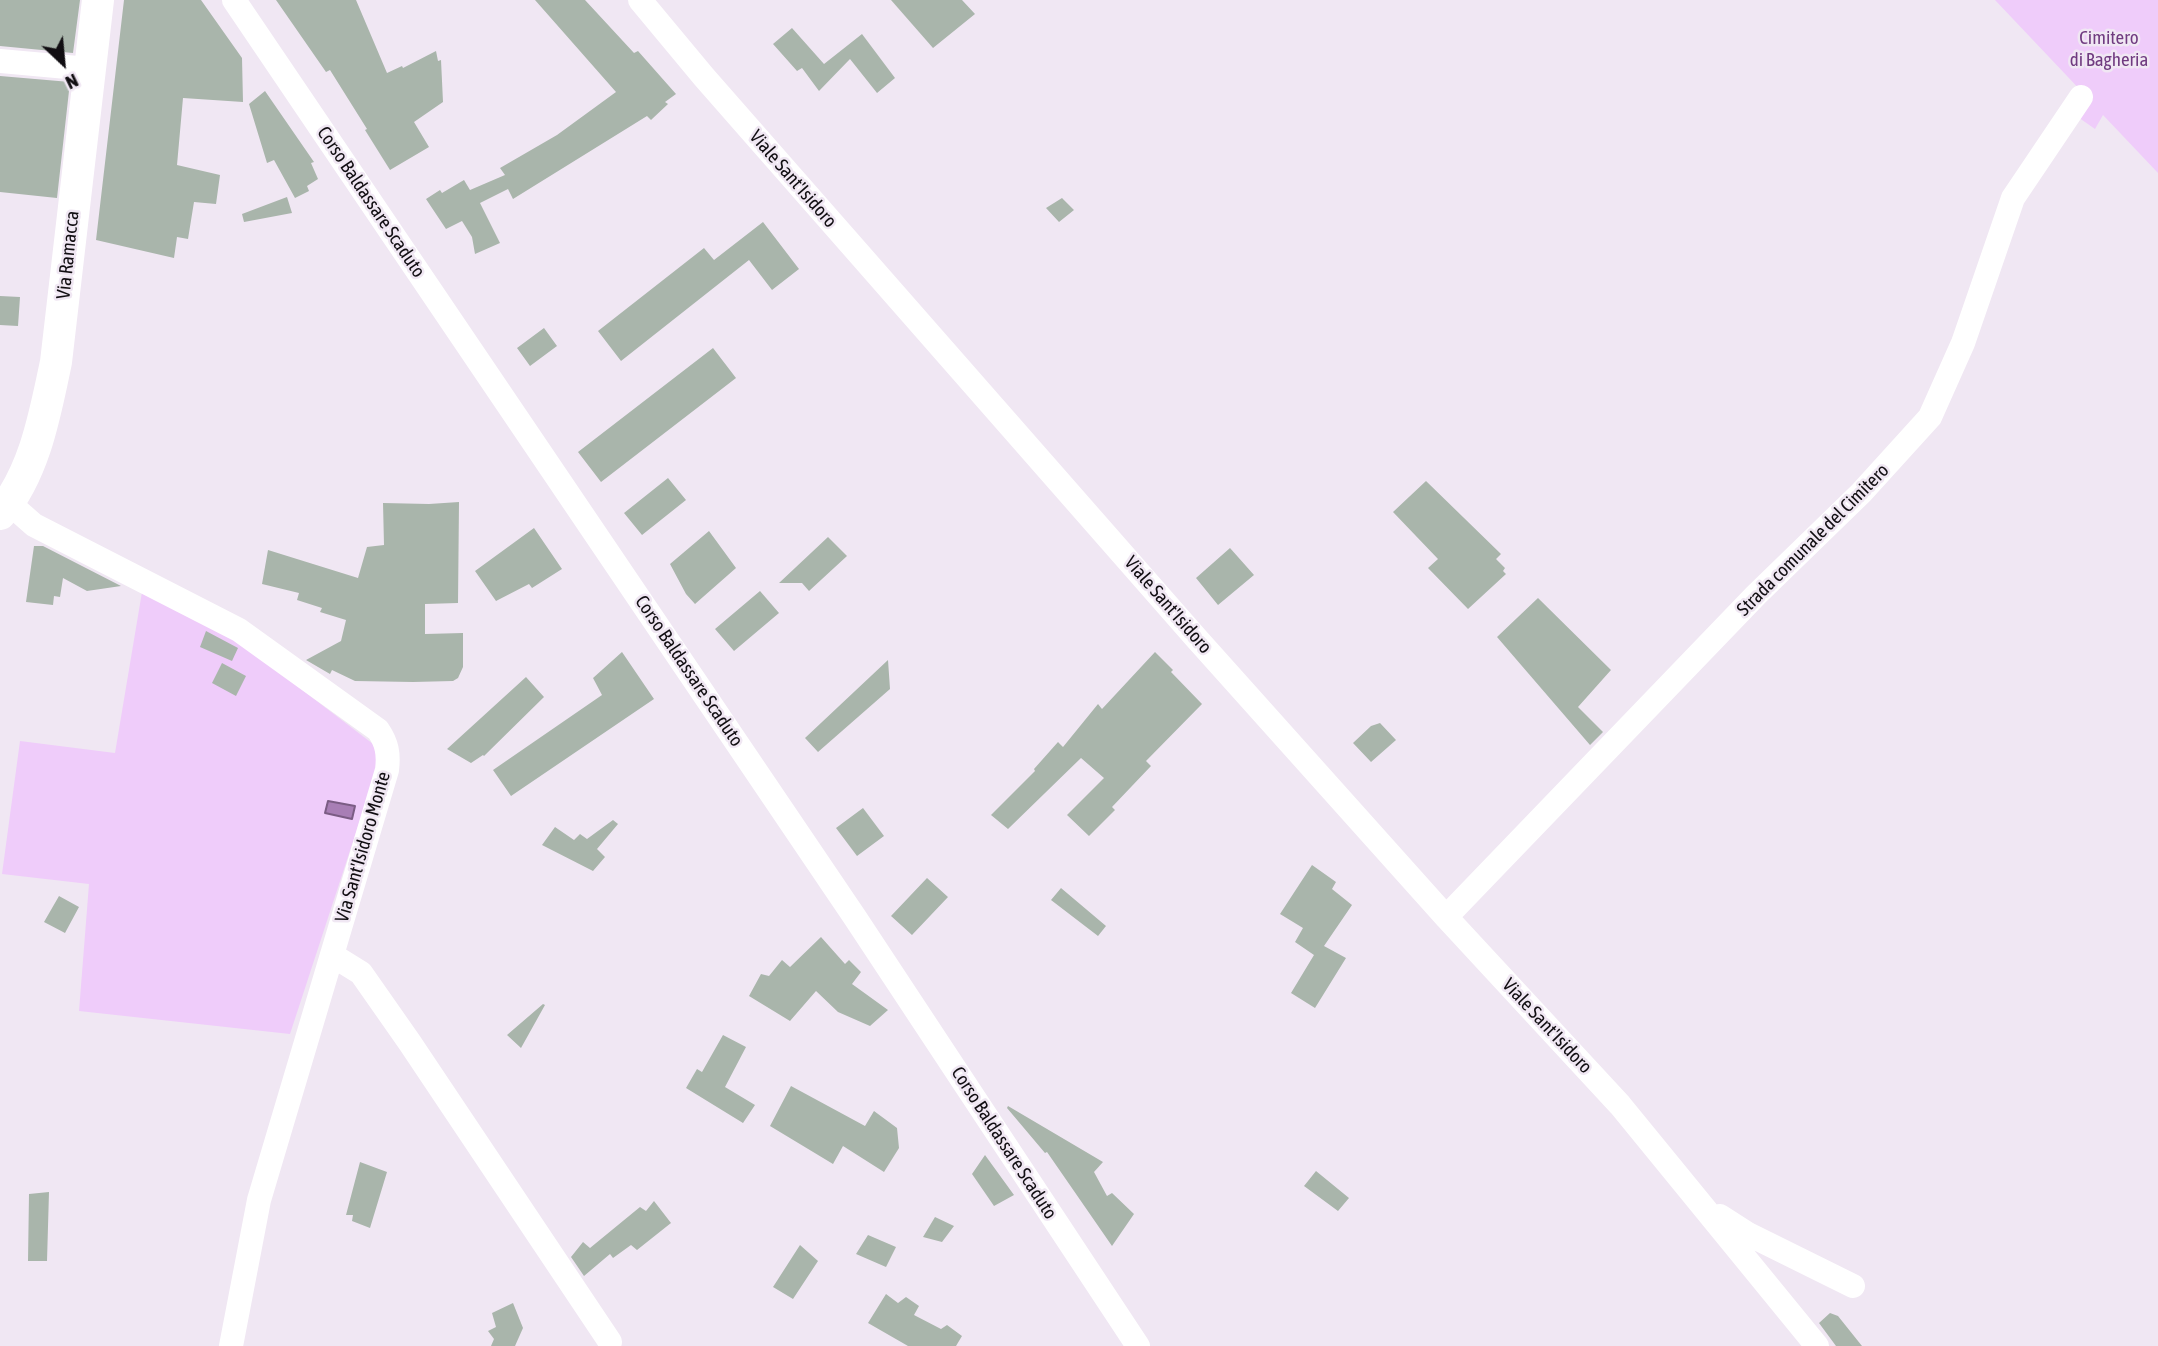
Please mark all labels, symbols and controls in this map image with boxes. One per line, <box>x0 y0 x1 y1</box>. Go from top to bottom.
park label: Cimitero di Bagheria <box>2070 27 2148 71</box>
north arrow <box>28 28 98 98</box>
text: N <box>62 70 82 94</box>
street label: Corso Baldassare Scaduto <box>312 122 430 282</box>
street label: Viale Sant'Isidoro <box>745 126 841 232</box>
street label: Via Ramacca <box>52 210 84 300</box>
street label: Strada comunale del Cimitero <box>1732 459 1894 621</box>
street label: Viale Sant'Isidoro <box>1120 552 1216 658</box>
street label: Corso Baldassare Scaduto <box>630 591 748 751</box>
street label: Via Sant'Isidoro Monte <box>331 769 395 925</box>
street label: Viale Sant'Isidoro <box>1497 974 1597 1078</box>
street label: Corso Baldassare Scaduto <box>946 1062 1062 1224</box>

